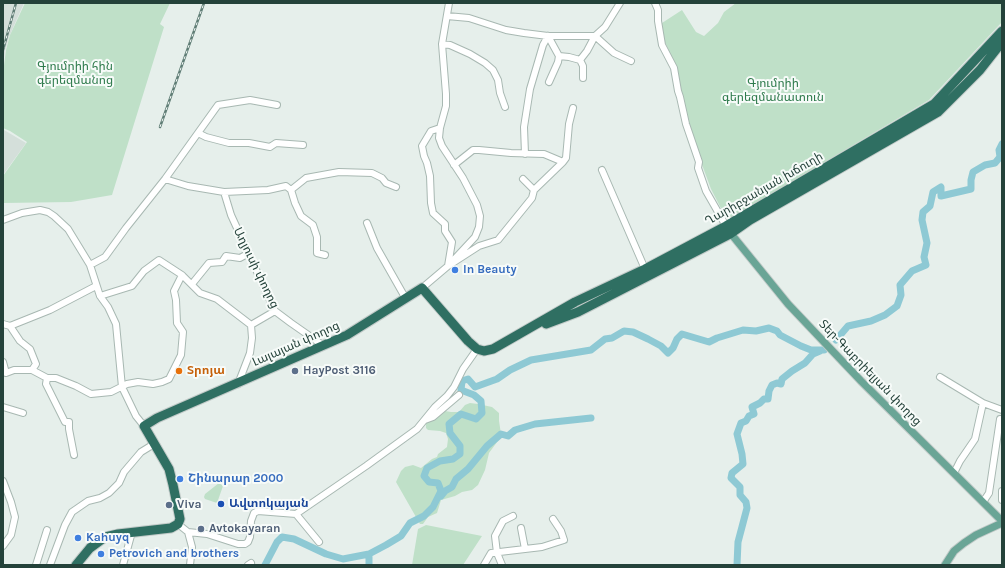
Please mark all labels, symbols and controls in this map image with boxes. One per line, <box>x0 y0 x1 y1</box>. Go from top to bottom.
park label: Գյումրիի հին գերեզմանոց <box>37 60 113 88</box>
park label: Գյումրիի գերեզմանատուն <box>722 77 824 105</box>
street label: Ղարիբջանյան խճուղի <box>702 149 826 229</box>
street label: Աղյուսի փողոց <box>230 225 282 311</box>
place label: In Beauty <box>463 263 517 277</box>
marker: In Beauty <box>450 265 460 275</box>
street label: Տեր-Գաբրիելյան փողոց <box>816 317 924 429</box>
street label: Լալայան փողոց <box>250 318 342 370</box>
place label: Տրոյա <box>187 364 225 378</box>
place label: HayPost 3116 <box>303 364 376 378</box>
marker: Տրոյա <box>174 366 184 376</box>
marker: HayPost 3116 <box>290 366 300 376</box>
place label: Շինարար 2000 <box>188 472 283 486</box>
marker: Շինարար 2000 <box>175 474 185 484</box>
place label: Ավտոկայան <box>229 497 309 511</box>
place label: Viva <box>177 498 201 512</box>
marker: Ավտոկայան <box>216 499 226 509</box>
marker: Viva <box>164 500 174 510</box>
place label: Avtokayaran <box>209 522 280 536</box>
marker: Avtokayaran <box>196 524 206 534</box>
place label: Kahuyq <box>86 531 129 545</box>
marker: Kahuyq <box>73 533 83 543</box>
place label: Petrovich and brothers <box>109 547 239 561</box>
marker: Petrovich and brothers <box>96 549 106 559</box>

